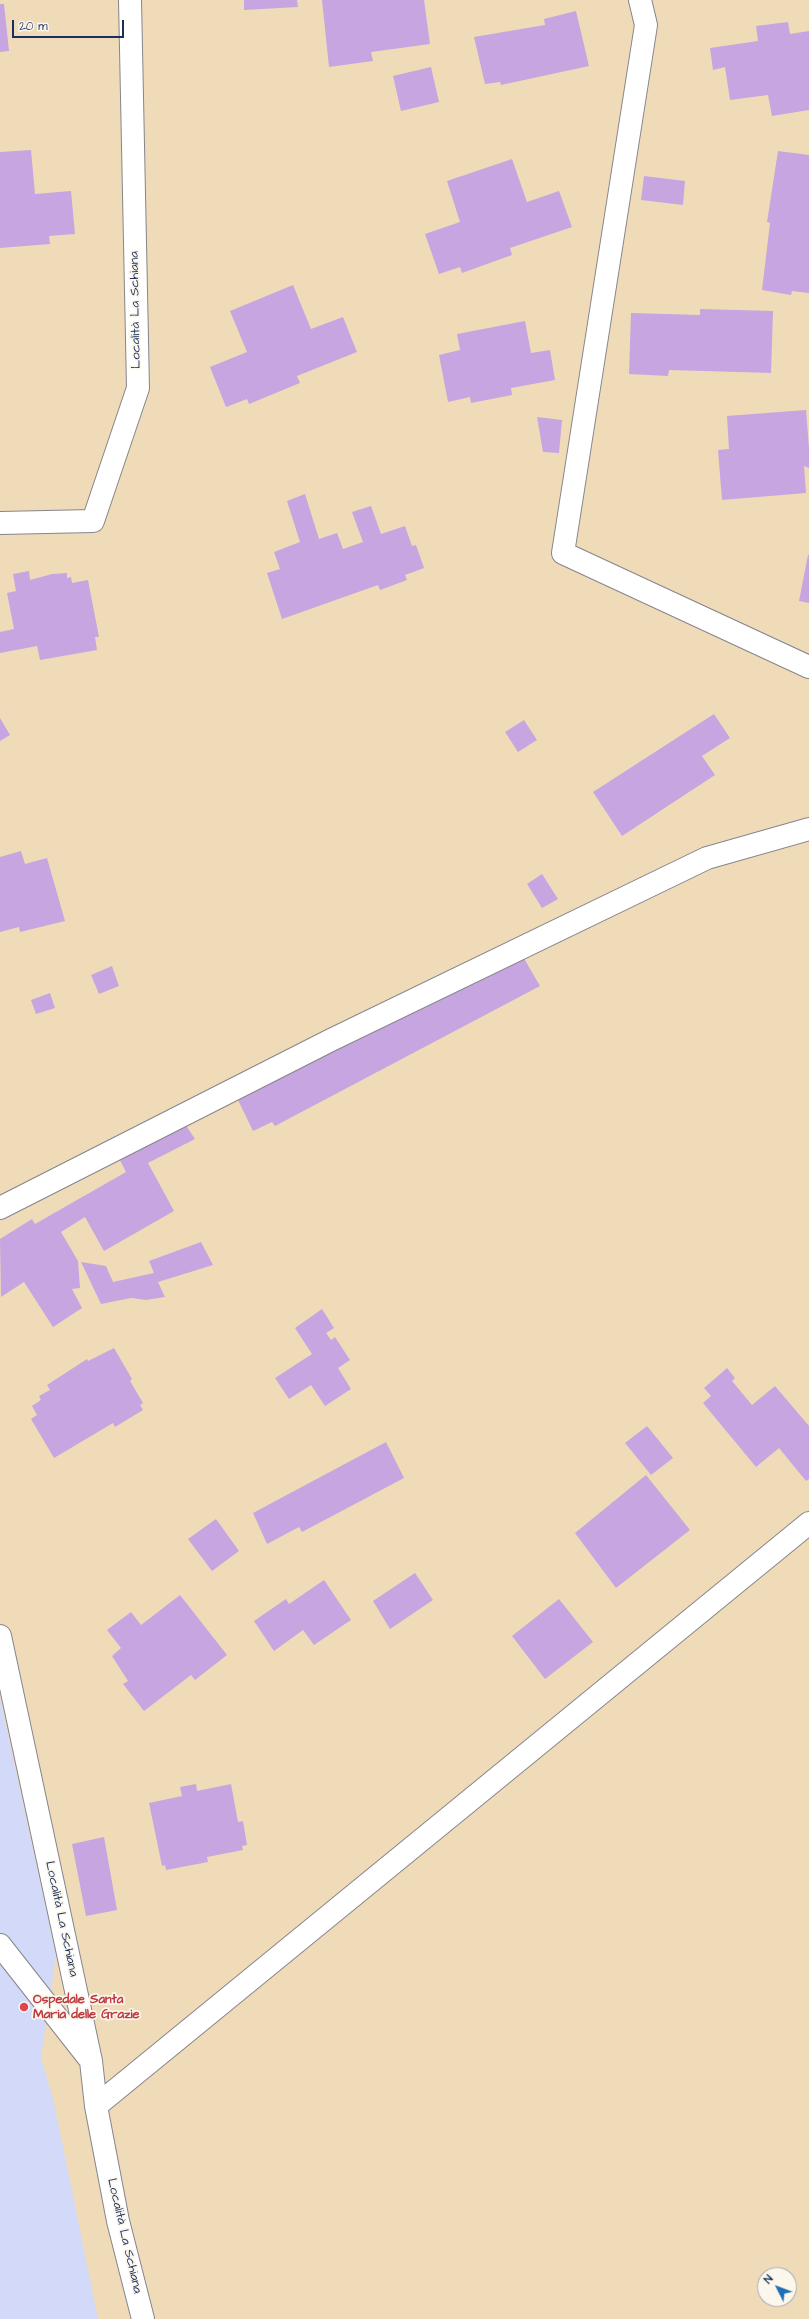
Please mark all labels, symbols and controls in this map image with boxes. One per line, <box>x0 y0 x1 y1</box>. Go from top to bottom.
scale bar <box>14 12 126 38</box>
text: 20 m <box>19 18 48 35</box>
street label: Località La Schiana <box>127 251 145 369</box>
street label: Località La Schiana <box>41 1860 81 1978</box>
place label: Ospedale Santa Maria delle Grazie <box>33 1992 140 2023</box>
marker: Ospedale Santa Maria delle Grazie <box>18 2001 30 2013</box>
street label: Località La Schiana <box>103 2177 145 2295</box>
north arrow <box>757 2267 797 2307</box>
text: N <box>761 2272 776 2287</box>

